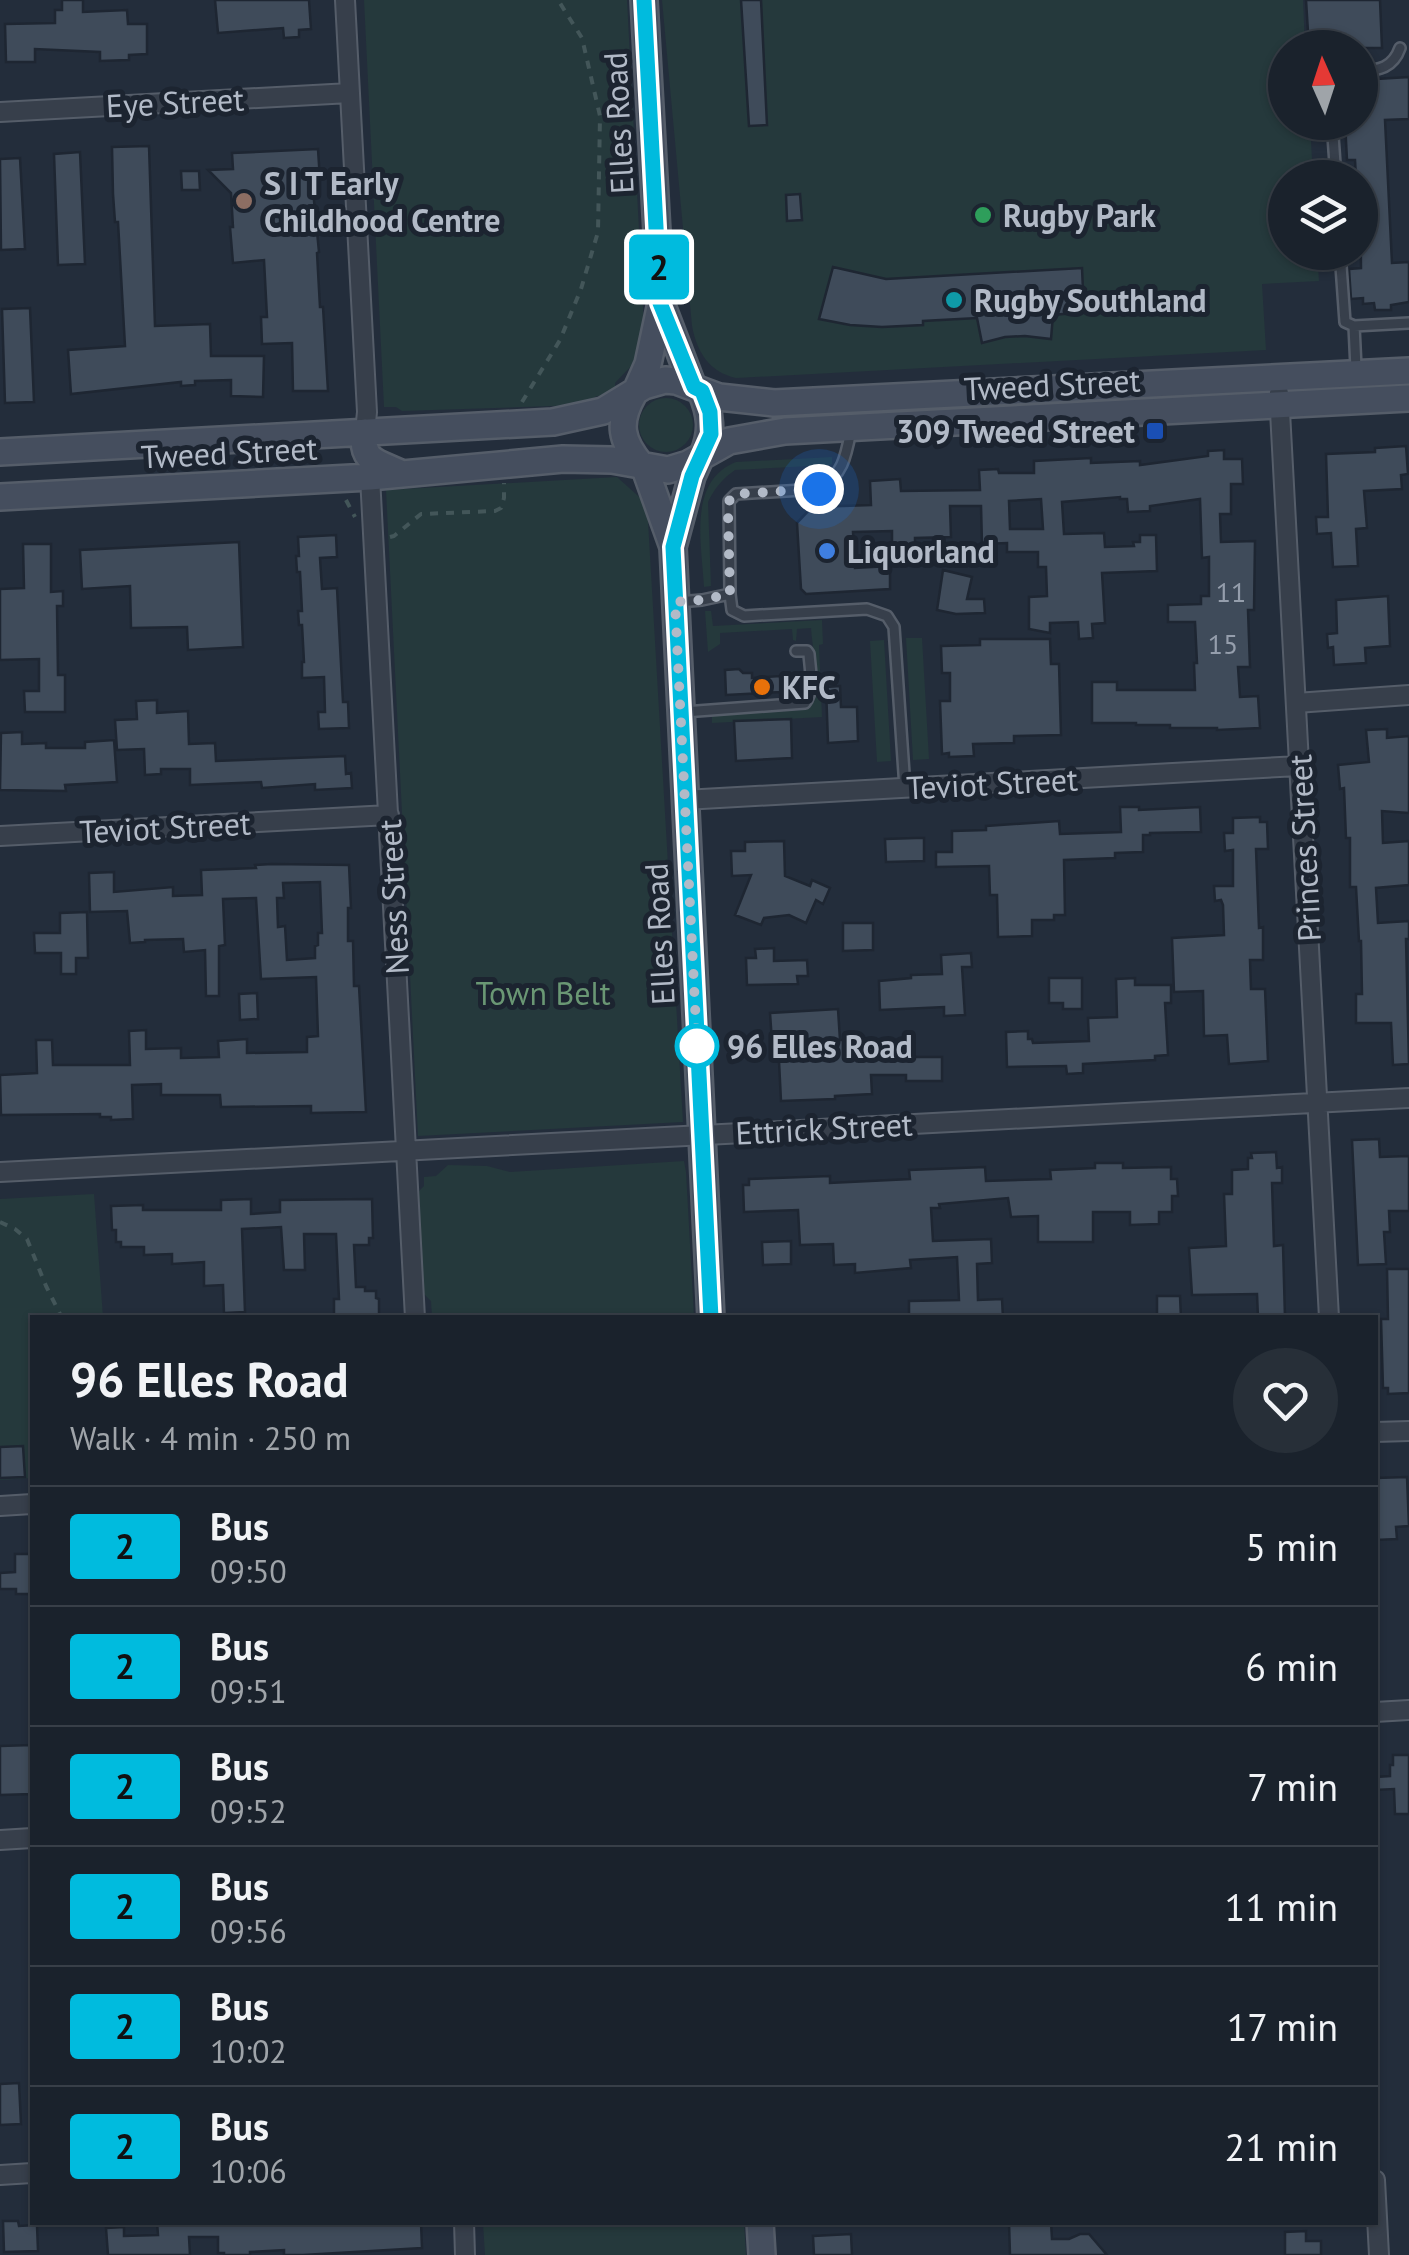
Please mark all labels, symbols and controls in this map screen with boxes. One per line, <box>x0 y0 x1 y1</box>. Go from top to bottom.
north arrow <box>1268 30 1378 140</box>
map controls <box>1268 30 1378 270</box>
street label: Elles Road <box>593 51 643 195</box>
street label: Eye Street <box>105 77 245 127</box>
button: layers <box>1268 160 1378 270</box>
place label: S I T Early Childhood Centre <box>264 162 500 241</box>
marker: S I T Early Childhood Centre <box>233 190 255 212</box>
place label: Rugby Park <box>1003 194 1156 236</box>
marker: Rugby Park <box>972 204 994 226</box>
line badge: 2 <box>626 234 692 300</box>
text: 2 <box>649 244 669 290</box>
place label: Rugby Southland <box>974 279 1207 321</box>
marker: Rugby Southland <box>943 289 965 311</box>
street label: Tweed Street <box>963 358 1141 410</box>
place label: 309 Tweed Street <box>896 410 1136 452</box>
marker: 309 Tweed Street <box>1144 420 1166 442</box>
street label: Tweed Street <box>140 426 318 478</box>
your location <box>794 464 844 514</box>
place label: Liquorland <box>847 530 995 572</box>
marker: Liquorland <box>816 540 838 562</box>
house number: 11 <box>1216 573 1246 610</box>
house number: 15 <box>1208 625 1238 662</box>
place label: KFC <box>782 666 836 708</box>
marker: KFC <box>751 676 773 698</box>
street label: Princes Street <box>1278 753 1330 943</box>
street label: Teviot Street <box>905 758 1079 808</box>
street label: Teviot Street <box>78 802 252 852</box>
street label: Ness Street <box>368 818 418 976</box>
street label: Elles Road <box>634 862 684 1006</box>
park label: Town Belt <box>475 972 611 1014</box>
marker: 96 Elles Road <box>676 1025 718 1067</box>
place label: 96 Elles Road <box>727 1025 913 1067</box>
street label: Ettrick Street <box>734 1102 914 1154</box>
text: 96 Elles Road <box>70 1348 349 1410</box>
button: heart <box>1233 1348 1338 1453</box>
text: Walk · 4 min · 250 m <box>70 1417 351 1459</box>
text: Bus <box>210 1501 269 1550</box>
text: 5 min <box>1245 1522 1338 1571</box>
text: 2 <box>115 1523 135 1569</box>
text: 09:50 <box>210 1550 287 1592</box>
text: Bus <box>210 1621 269 1670</box>
text: 6 min <box>1245 1642 1338 1691</box>
text: 2 <box>115 1643 135 1689</box>
text: 09:51 <box>210 1670 287 1712</box>
text: Bus <box>210 1741 269 1790</box>
text: 7 min <box>1247 1762 1338 1811</box>
text: 2 <box>115 1763 135 1809</box>
text: 09:52 <box>210 1790 287 1832</box>
text: Bus <box>210 1861 269 1910</box>
text: 11 min <box>1225 1882 1338 1931</box>
text: 2 <box>115 1883 135 1929</box>
text: 09:56 <box>210 1910 287 1952</box>
text: Bus <box>210 1981 269 2030</box>
text: 17 min <box>1227 2002 1338 2051</box>
text: 2 <box>115 2003 135 2049</box>
text: 10:02 <box>210 2030 287 2072</box>
text: Bus <box>210 2101 269 2150</box>
text: 21 min <box>1225 2122 1338 2171</box>
text: 2 <box>115 2123 135 2169</box>
text: 10:06 <box>210 2150 287 2192</box>

